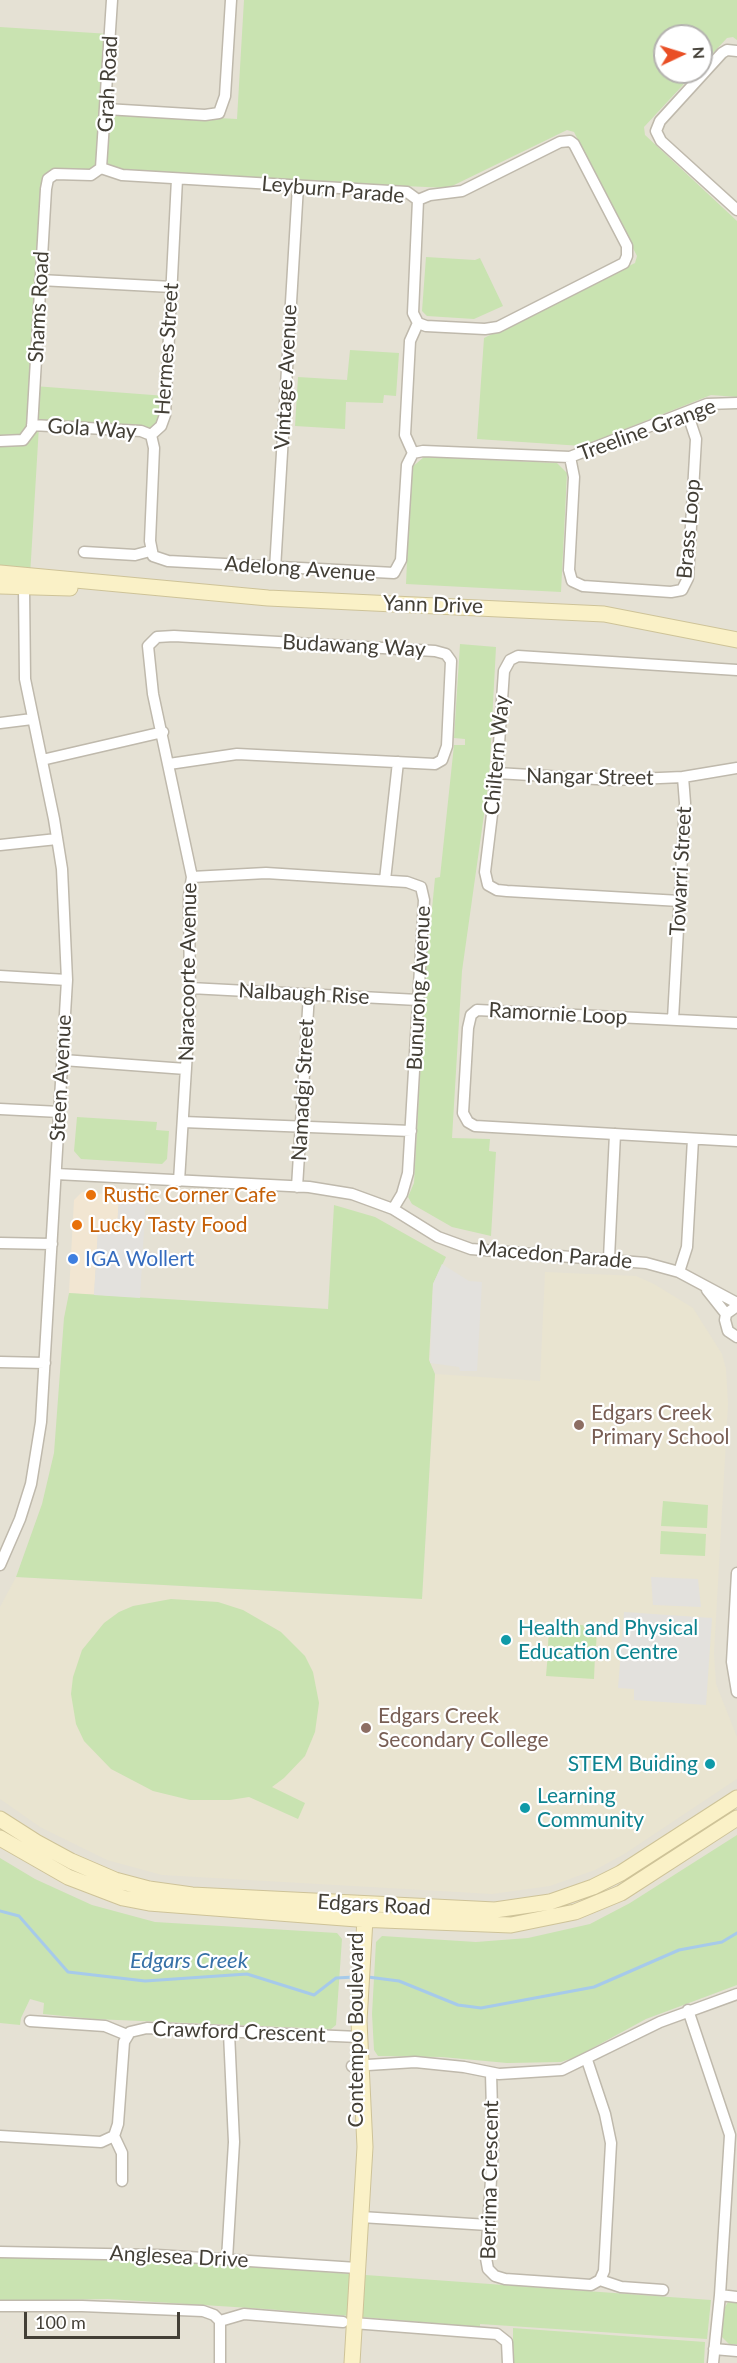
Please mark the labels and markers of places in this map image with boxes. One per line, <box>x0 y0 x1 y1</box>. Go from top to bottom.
place label: Rustic Corner Cafe <box>103 1182 276 1208</box>
marker: Rustic Corner Cafe <box>84 1188 98 1202</box>
place label: Lucky Tasty Food <box>89 1212 248 1238</box>
marker: Lucky Tasty Food <box>70 1218 84 1232</box>
place label: IGA Wollert <box>85 1246 194 1272</box>
marker: IGA Wollert <box>66 1252 80 1266</box>
place label: Edgars Creek Primary School <box>591 1400 729 1450</box>
marker: Edgars Creek Primary School <box>572 1418 586 1432</box>
place label: Health and Physical Education Centre <box>518 1615 698 1665</box>
marker: Health and Physical Education Centre <box>499 1633 513 1647</box>
place label: Edgars Creek Secondary College <box>378 1703 548 1753</box>
marker: Edgars Creek Secondary College <box>359 1721 373 1735</box>
place label: STEM Buiding <box>568 1751 698 1777</box>
marker: STEM Buiding <box>703 1757 717 1771</box>
place label: Learning Community <box>537 1783 644 1833</box>
marker: Learning Community <box>518 1801 532 1815</box>

